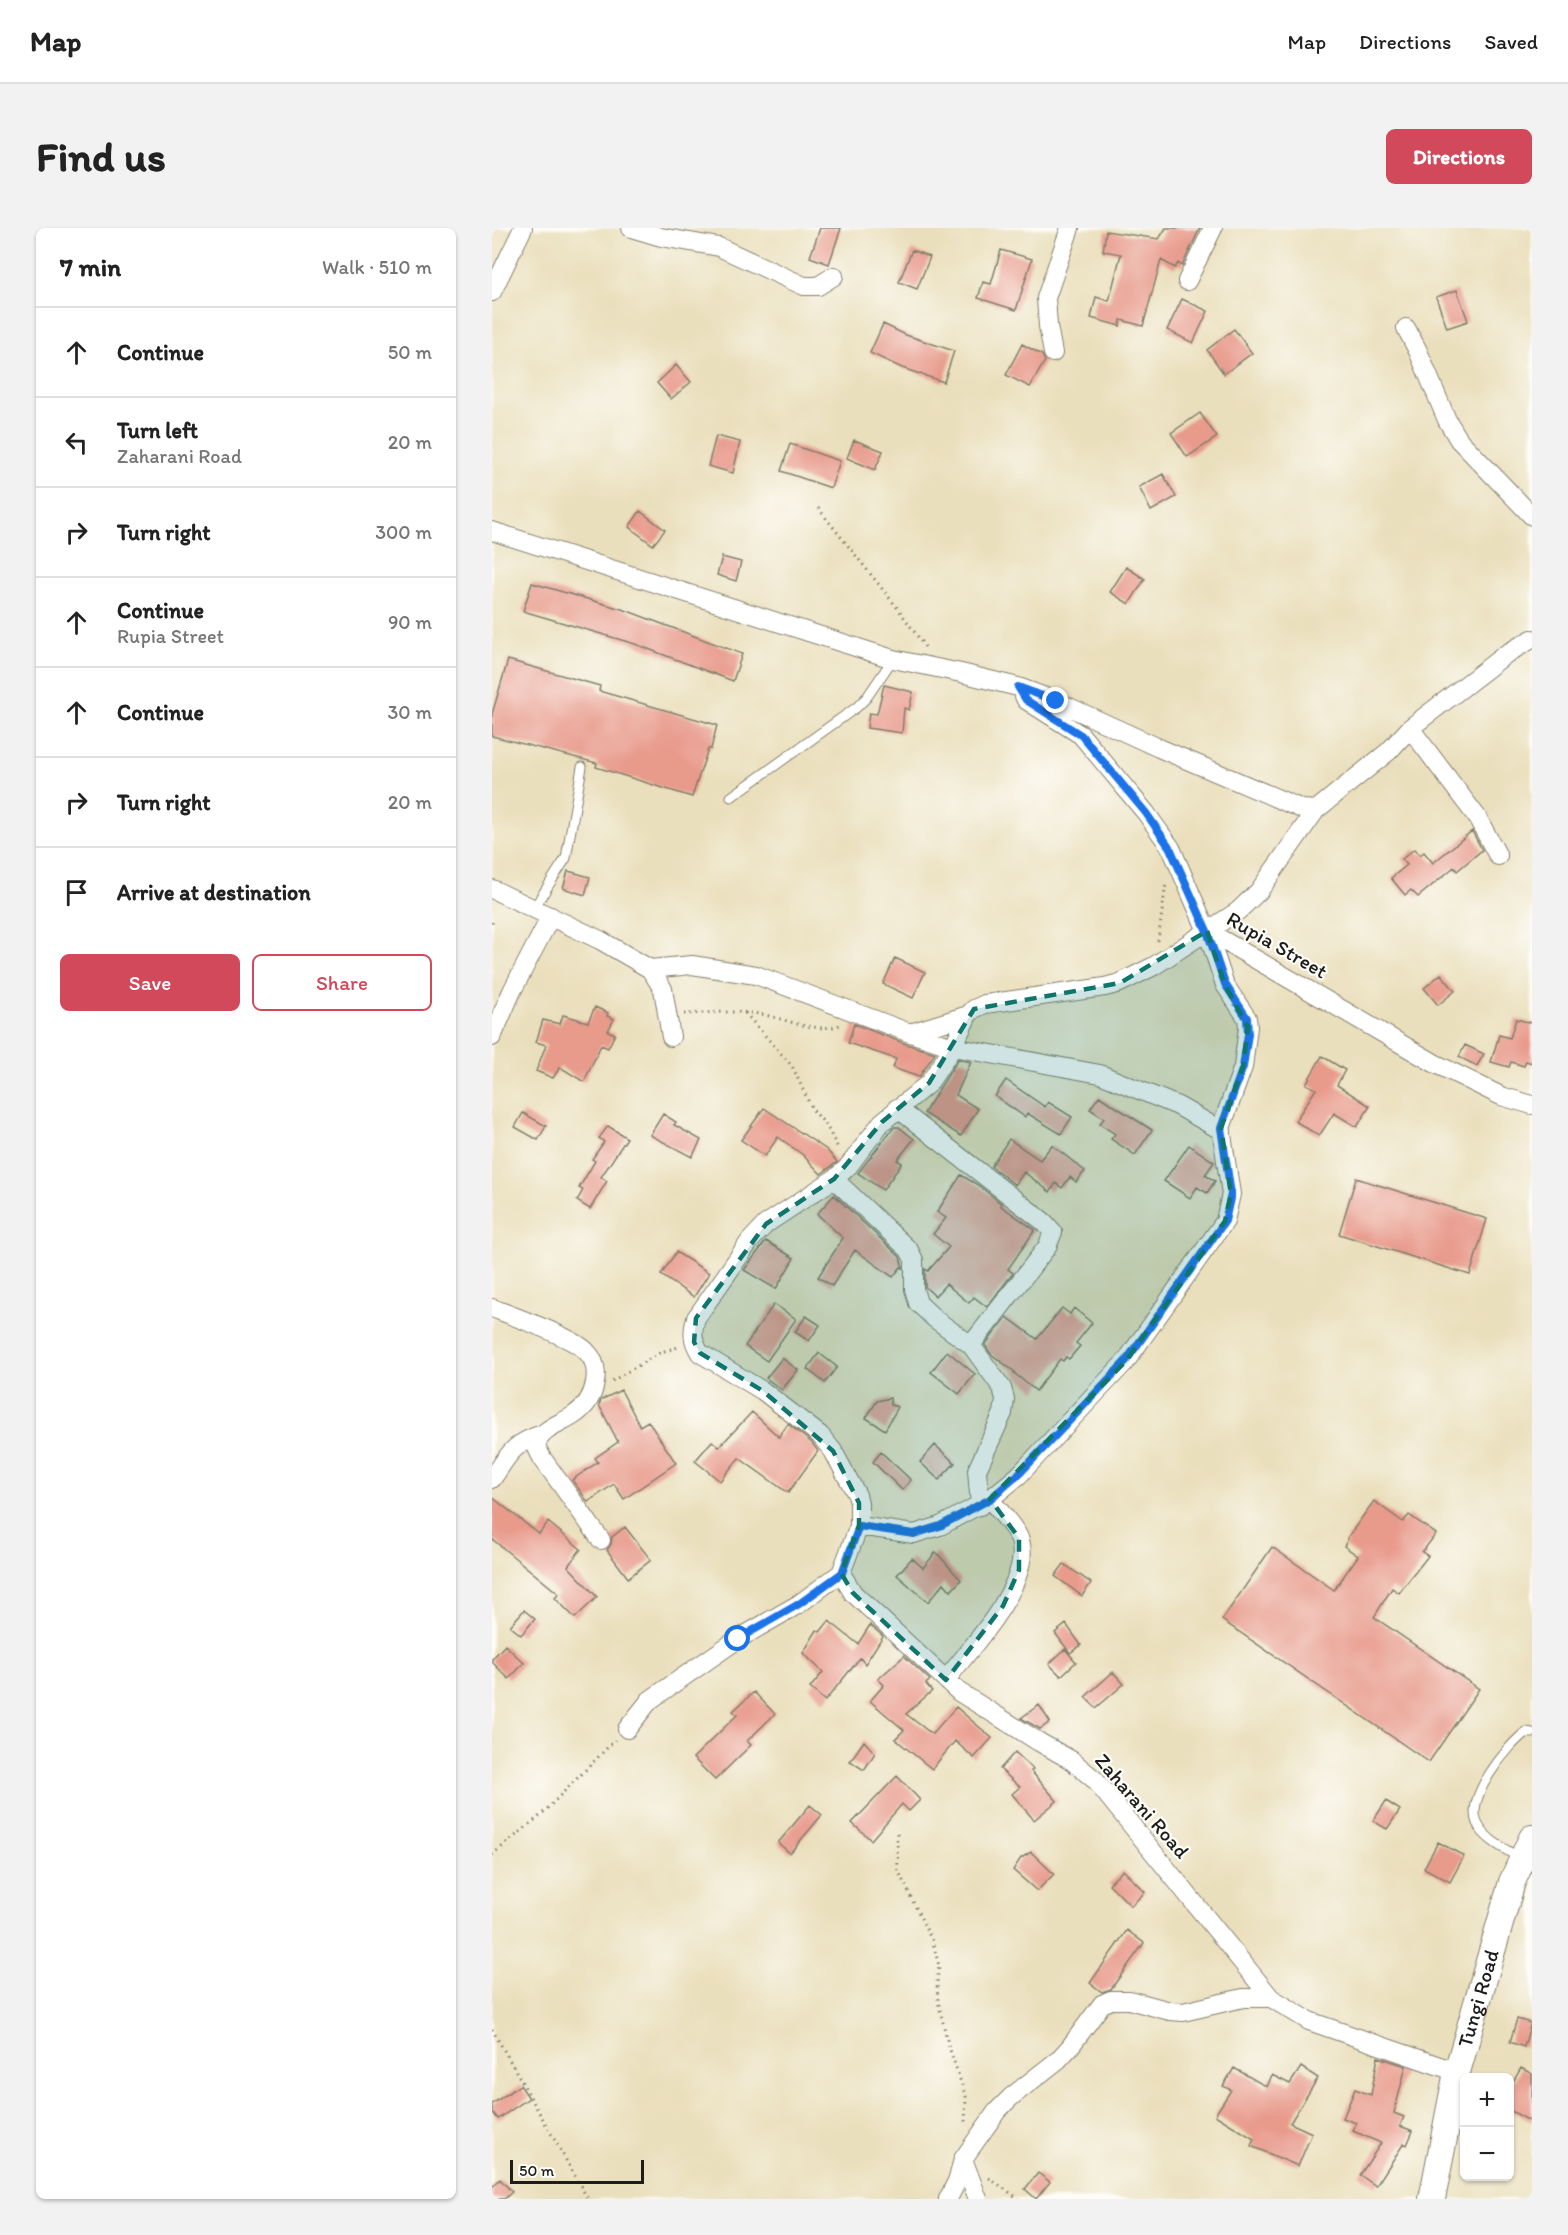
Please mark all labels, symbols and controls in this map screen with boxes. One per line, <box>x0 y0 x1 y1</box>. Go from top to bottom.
text: Map <box>30 24 81 58</box>
text: Map <box>1288 29 1326 54</box>
text: Directions <box>1359 29 1451 54</box>
text: Saved <box>1484 29 1538 54</box>
button: Directions <box>1386 129 1532 184</box>
text: Find us <box>36 131 166 182</box>
text: 7 min <box>60 251 121 283</box>
text: Walk · 510 m <box>322 255 432 279</box>
icon: ahead <box>60 336 93 369</box>
text: Continue <box>117 339 204 366</box>
text: 50 m <box>388 340 432 364</box>
text: Turn left <box>117 417 198 444</box>
icon: left <box>60 426 93 459</box>
text: 20 m <box>388 430 432 454</box>
text: Zaharani Road <box>117 444 242 468</box>
icon: right <box>60 516 93 549</box>
text: Turn right <box>117 519 211 546</box>
text: 300 m <box>375 520 432 544</box>
text: Continue <box>117 597 204 624</box>
icon: ahead <box>60 606 93 639</box>
text: 90 m <box>388 610 432 634</box>
text: Rupia Street <box>117 624 224 648</box>
route end <box>1042 687 1068 713</box>
icon: ahead <box>60 696 93 729</box>
text: Continue <box>117 699 204 726</box>
text: 30 m <box>387 700 432 724</box>
icon: right <box>60 786 93 819</box>
text: Turn right <box>117 789 211 816</box>
text: 20 m <box>388 790 432 814</box>
icon: arrive <box>60 876 93 909</box>
text: Arrive at destination <box>117 879 311 906</box>
street label: Rupia Street <box>1222 906 1332 984</box>
button: Save <box>60 954 240 1011</box>
button: Share <box>252 954 432 1011</box>
route start <box>724 1625 750 1651</box>
street label: Zaharani Road <box>1090 1748 1195 1864</box>
street label: Tungi Road <box>1452 1946 1504 2050</box>
map controls <box>1460 2073 1514 2181</box>
button: + <box>1460 2073 1514 2127</box>
button: − <box>1460 2127 1514 2181</box>
scale bar <box>510 2157 644 2184</box>
text: 50 m <box>519 2161 554 2180</box>

